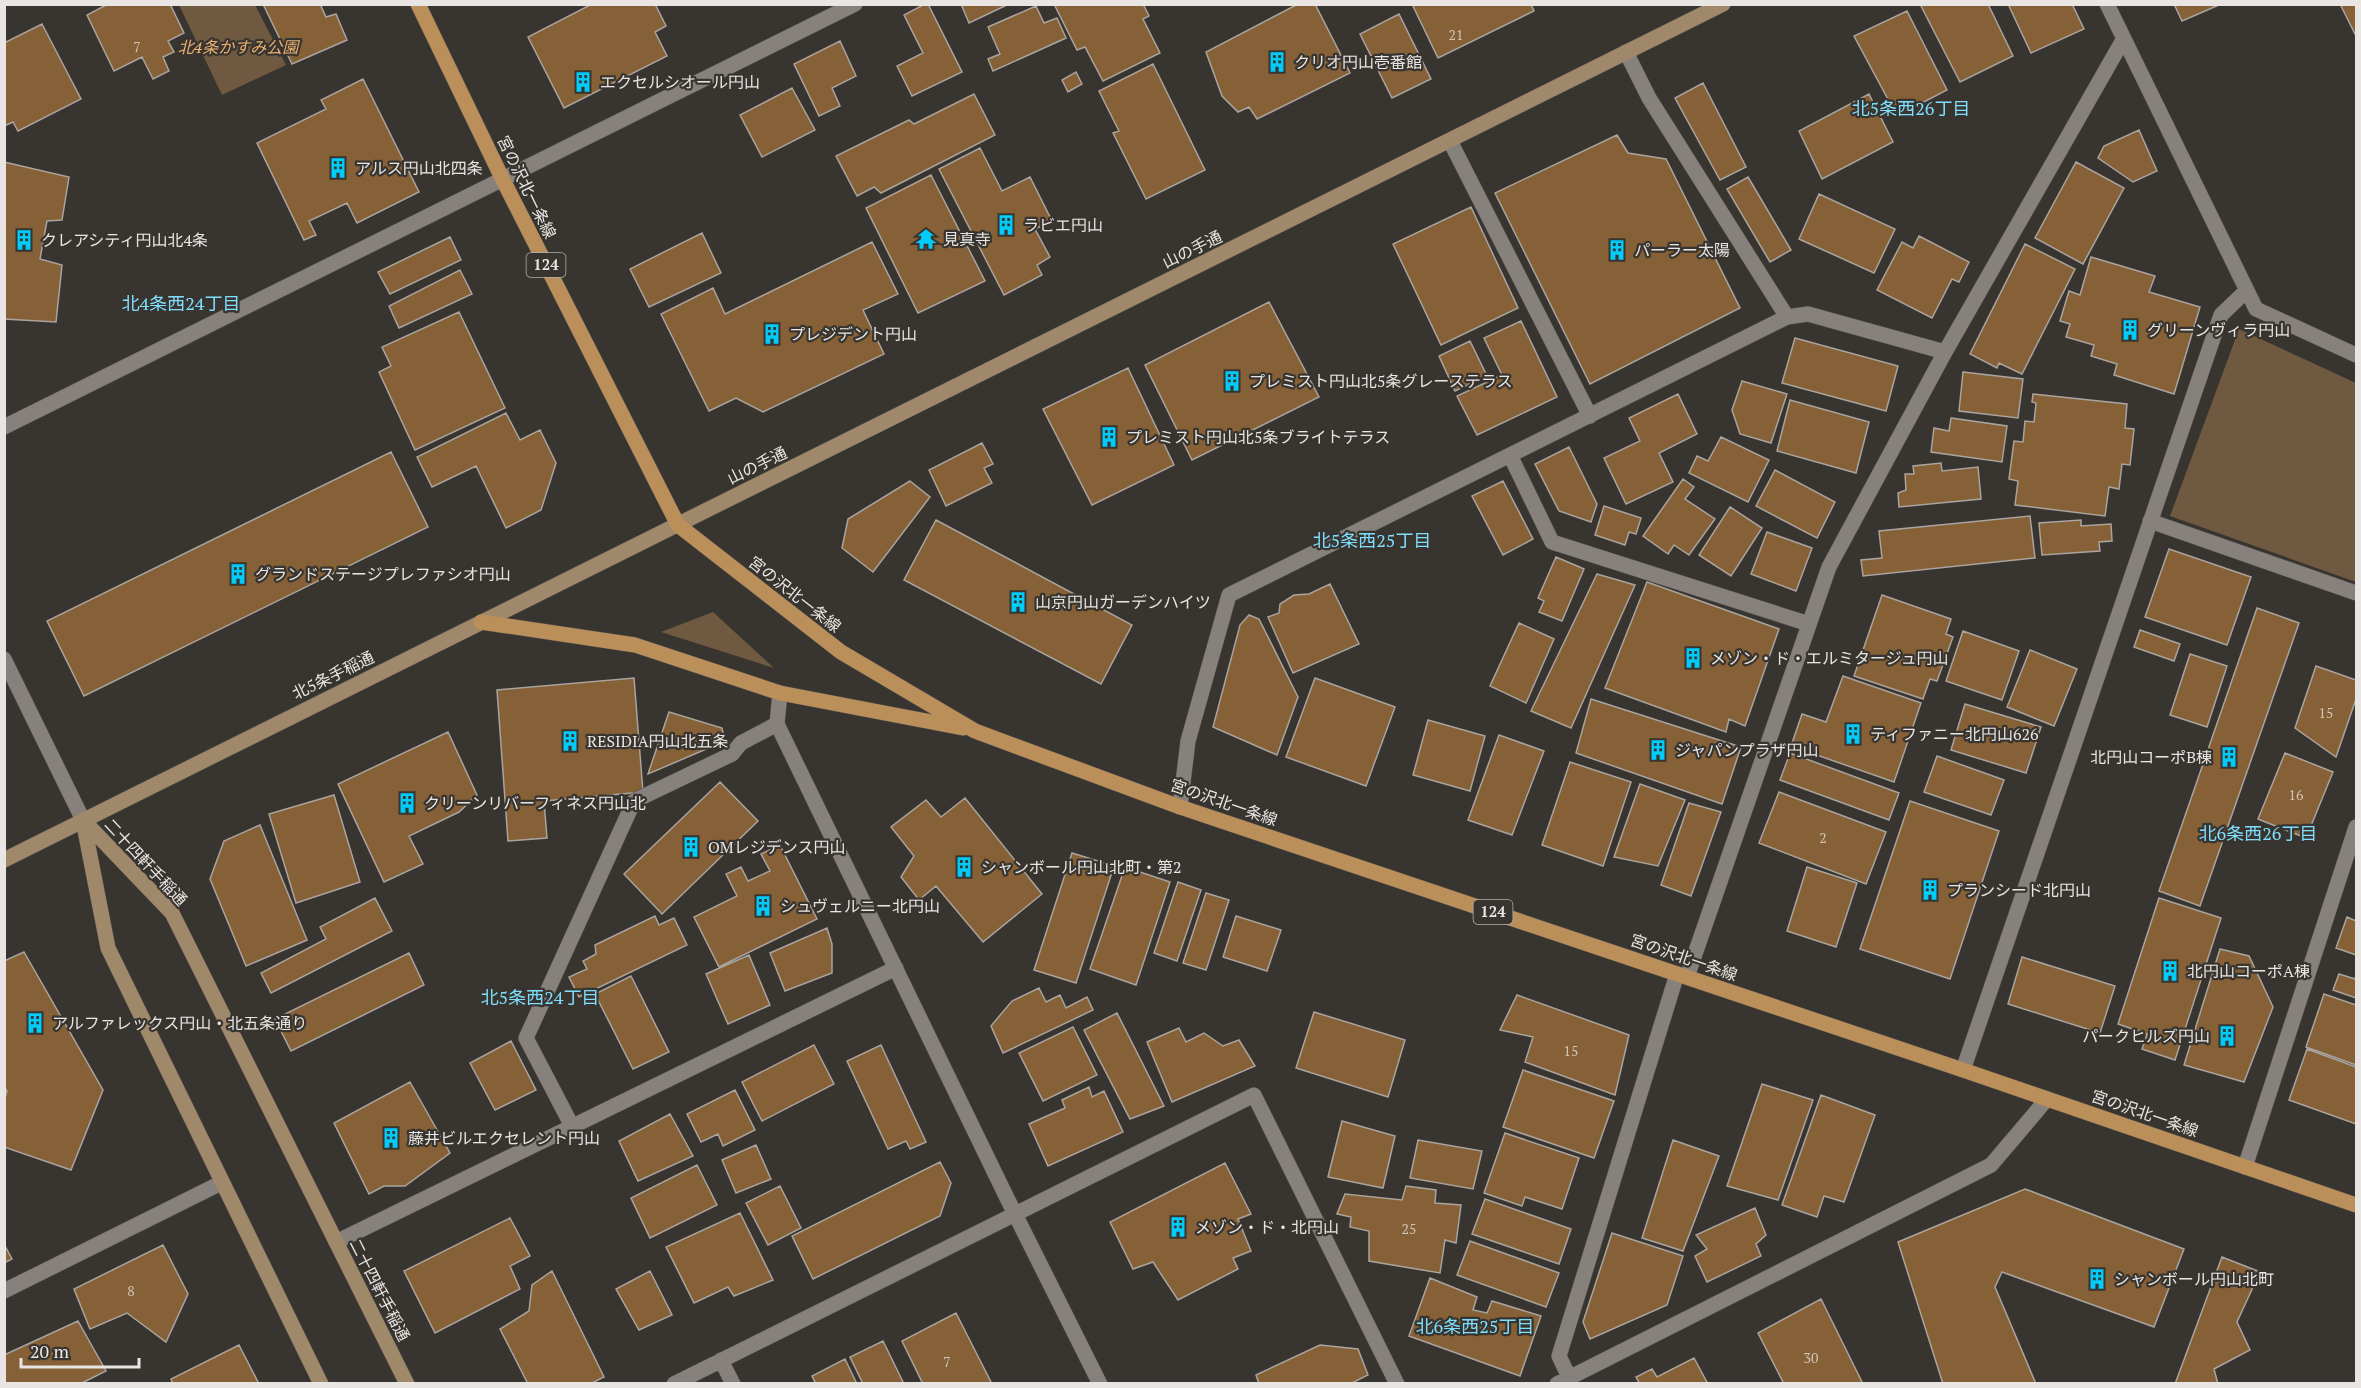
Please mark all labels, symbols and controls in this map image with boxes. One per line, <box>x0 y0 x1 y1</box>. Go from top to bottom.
house number: 21 <box>1449 25 1463 44</box>
park label: 北4条かすみ公園 <box>178 36 300 58</box>
house number: 7 <box>133 37 141 56</box>
building icon: クリオ円山壱番館 <box>1265 50 1289 74</box>
place label: クリオ円山壱番館 <box>1294 51 1422 73</box>
building icon: エクセルシオール円山 <box>571 70 595 94</box>
place label: エクセルシオール円山 <box>600 71 760 93</box>
district label: 北5条西26丁目 <box>1852 96 1970 120</box>
street label: 宮の沢北一条線 <box>493 132 561 242</box>
building icon: アルス円山北四条 <box>326 156 350 180</box>
place label: アルス円山北四条 <box>355 157 483 179</box>
building icon: ラビエ円山 <box>994 213 1018 237</box>
place label: ラビエ円山 <box>1023 214 1103 236</box>
street label: 山の手通 <box>1158 225 1226 273</box>
temple icon: 見真寺 <box>914 227 938 251</box>
building icon: クレアシティ円山北4条 <box>12 228 36 252</box>
place label: 見真寺 <box>943 228 991 250</box>
place label: クレアシティ円山北4条 <box>41 229 208 251</box>
building icon: パーラー太陽 <box>1605 238 1629 262</box>
place label: パーラー太陽 <box>1634 239 1730 261</box>
road number: 124 <box>526 253 566 277</box>
district label: 北4条西24丁目 <box>122 291 240 315</box>
building icon: グリーンヴィラ円山 <box>2118 318 2142 342</box>
place label: グリーンヴィラ円山 <box>2147 319 2290 341</box>
building icon: プレジデント円山 <box>760 322 784 346</box>
place label: プレジデント円山 <box>789 323 917 345</box>
building icon: プレミスト円山北5条グレーステラス <box>1220 369 1244 393</box>
place label: プレミスト円山北5条グレーステラス <box>1249 370 1512 392</box>
building icon: プレミスト円山北5条ブライトテラス <box>1097 425 1121 449</box>
place label: プレミスト円山北5条ブライトテラス <box>1126 426 1390 448</box>
street label: 山の手通 <box>723 441 791 489</box>
district label: 北5条西25丁目 <box>1313 528 1431 552</box>
street label: 宮の沢北一条線 <box>744 551 846 637</box>
building icon: グランドステージプレファシオ円山 <box>226 562 250 586</box>
place label: グランドステージプレファシオ円山 <box>255 563 511 585</box>
building icon: 山京円山ガーデンハイツ <box>1006 590 1030 614</box>
place label: 山京円山ガーデンハイツ <box>1035 591 1211 613</box>
street label: 北5条手稲通 <box>288 646 378 704</box>
building icon: メゾン・ド・エルミタージュ円山 <box>1681 646 1705 670</box>
place label: メゾン・ド・エルミタージュ円山 <box>1710 647 1949 669</box>
house number: 15 <box>2319 703 2333 722</box>
building icon: ティファニー北円山626 <box>1841 722 1865 746</box>
place label: ティファニー北円山626 <box>1870 723 2039 745</box>
building icon: RESIDIA円山北五条 <box>558 729 582 753</box>
place label: RESIDIA円山北五条 <box>587 730 729 752</box>
building icon: ジャパンプラザ円山 <box>1646 738 1670 762</box>
place label: ジャパンプラザ円山 <box>1675 739 1819 761</box>
building icon: 北円山コーポB棟 <box>2217 745 2241 769</box>
place label: 北円山コーポB棟 <box>2090 746 2212 768</box>
street label: 宮の沢北一条線 <box>1167 773 1281 831</box>
house number: 16 <box>2289 785 2304 804</box>
building icon: クリーンリバーフィネス円山北 <box>395 791 419 815</box>
place label: クリーンリバーフィネス円山北 <box>424 792 646 814</box>
street label: 二十四軒手稲通 <box>100 814 192 910</box>
district label: 北6条西26丁目 <box>2199 821 2317 845</box>
house number: 2 <box>1819 828 1827 847</box>
building icon: OMレジデンス円山 <box>679 835 703 859</box>
place label: OMレジデンス円山 <box>708 836 845 858</box>
building icon: シャンボール円山北町・第2 <box>952 855 976 879</box>
place label: シャンボール円山北町・第2 <box>981 856 1182 878</box>
building icon: プランシード北円山 <box>1918 878 1942 902</box>
place label: プランシード北円山 <box>1947 879 2091 901</box>
building icon: シュヴェルニー北円山 <box>751 894 775 918</box>
place label: シュヴェルニー北円山 <box>780 895 940 917</box>
road number: 124 <box>1474 900 1512 924</box>
street label: 宮の沢北一条線 <box>1627 928 1741 986</box>
building icon: 北円山コーポA棟 <box>2158 959 2182 983</box>
place label: 北円山コーポA棟 <box>2187 960 2310 982</box>
district label: 北5条西24丁目 <box>481 985 599 1009</box>
building icon: アルファレックス円山・北五条通り <box>23 1011 47 1035</box>
place label: アルファレックス円山・北五条通り <box>52 1012 307 1034</box>
building icon: パークヒルズ円山 <box>2215 1024 2239 1048</box>
place label: パークヒルズ円山 <box>2082 1025 2210 1047</box>
house number: 15 <box>1564 1041 1578 1060</box>
street label: 宮の沢北一条線 <box>2088 1084 2202 1142</box>
building icon: 藤井ビルエクセレント円山 <box>379 1126 403 1150</box>
place label: 藤井ビルエクセレント円山 <box>408 1127 600 1149</box>
building icon: メゾン・ド・北円山 <box>1166 1215 1190 1239</box>
place label: メゾン・ド・北円山 <box>1195 1216 1339 1238</box>
house number: 25 <box>1402 1219 1416 1238</box>
street label: 二十四軒手稲通 <box>345 1235 415 1345</box>
building icon: シャンボール円山北町 <box>2085 1267 2109 1291</box>
place label: シャンボール円山北町 <box>2114 1268 2274 1290</box>
house number: 8 <box>127 1281 135 1300</box>
district label: 北6条西25丁目 <box>1416 1314 1534 1338</box>
scale bar <box>21 1331 140 1369</box>
text: 20 m <box>30 1339 70 1363</box>
house number: 30 <box>1804 1348 1818 1367</box>
house number: 7 <box>943 1352 951 1371</box>

